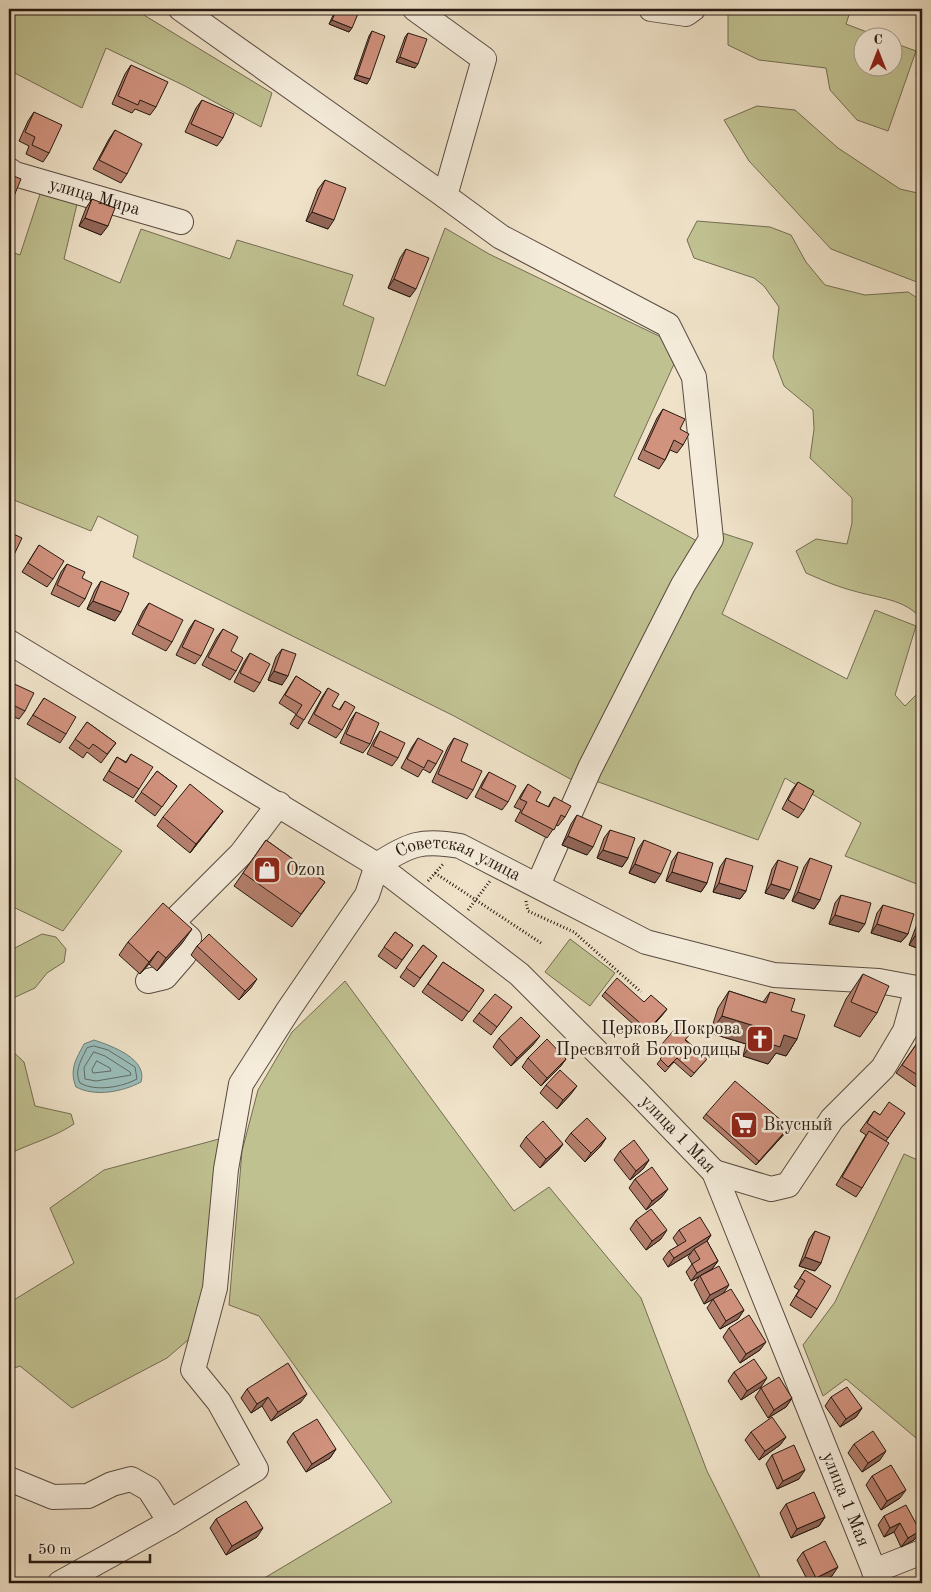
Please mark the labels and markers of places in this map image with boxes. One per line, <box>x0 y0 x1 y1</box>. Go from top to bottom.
shop icon: Ozon <box>252 855 282 885</box>
place label: Ozon <box>286 861 325 879</box>
place label: Церковь Покрова Пресвятой Богородицы <box>556 1020 741 1059</box>
church icon: Церковь Покрова Пресвятой Богородицы <box>745 1024 775 1054</box>
supermarket icon: Вкусный <box>729 1110 759 1140</box>
place label: Вкусный <box>763 1116 832 1134</box>

